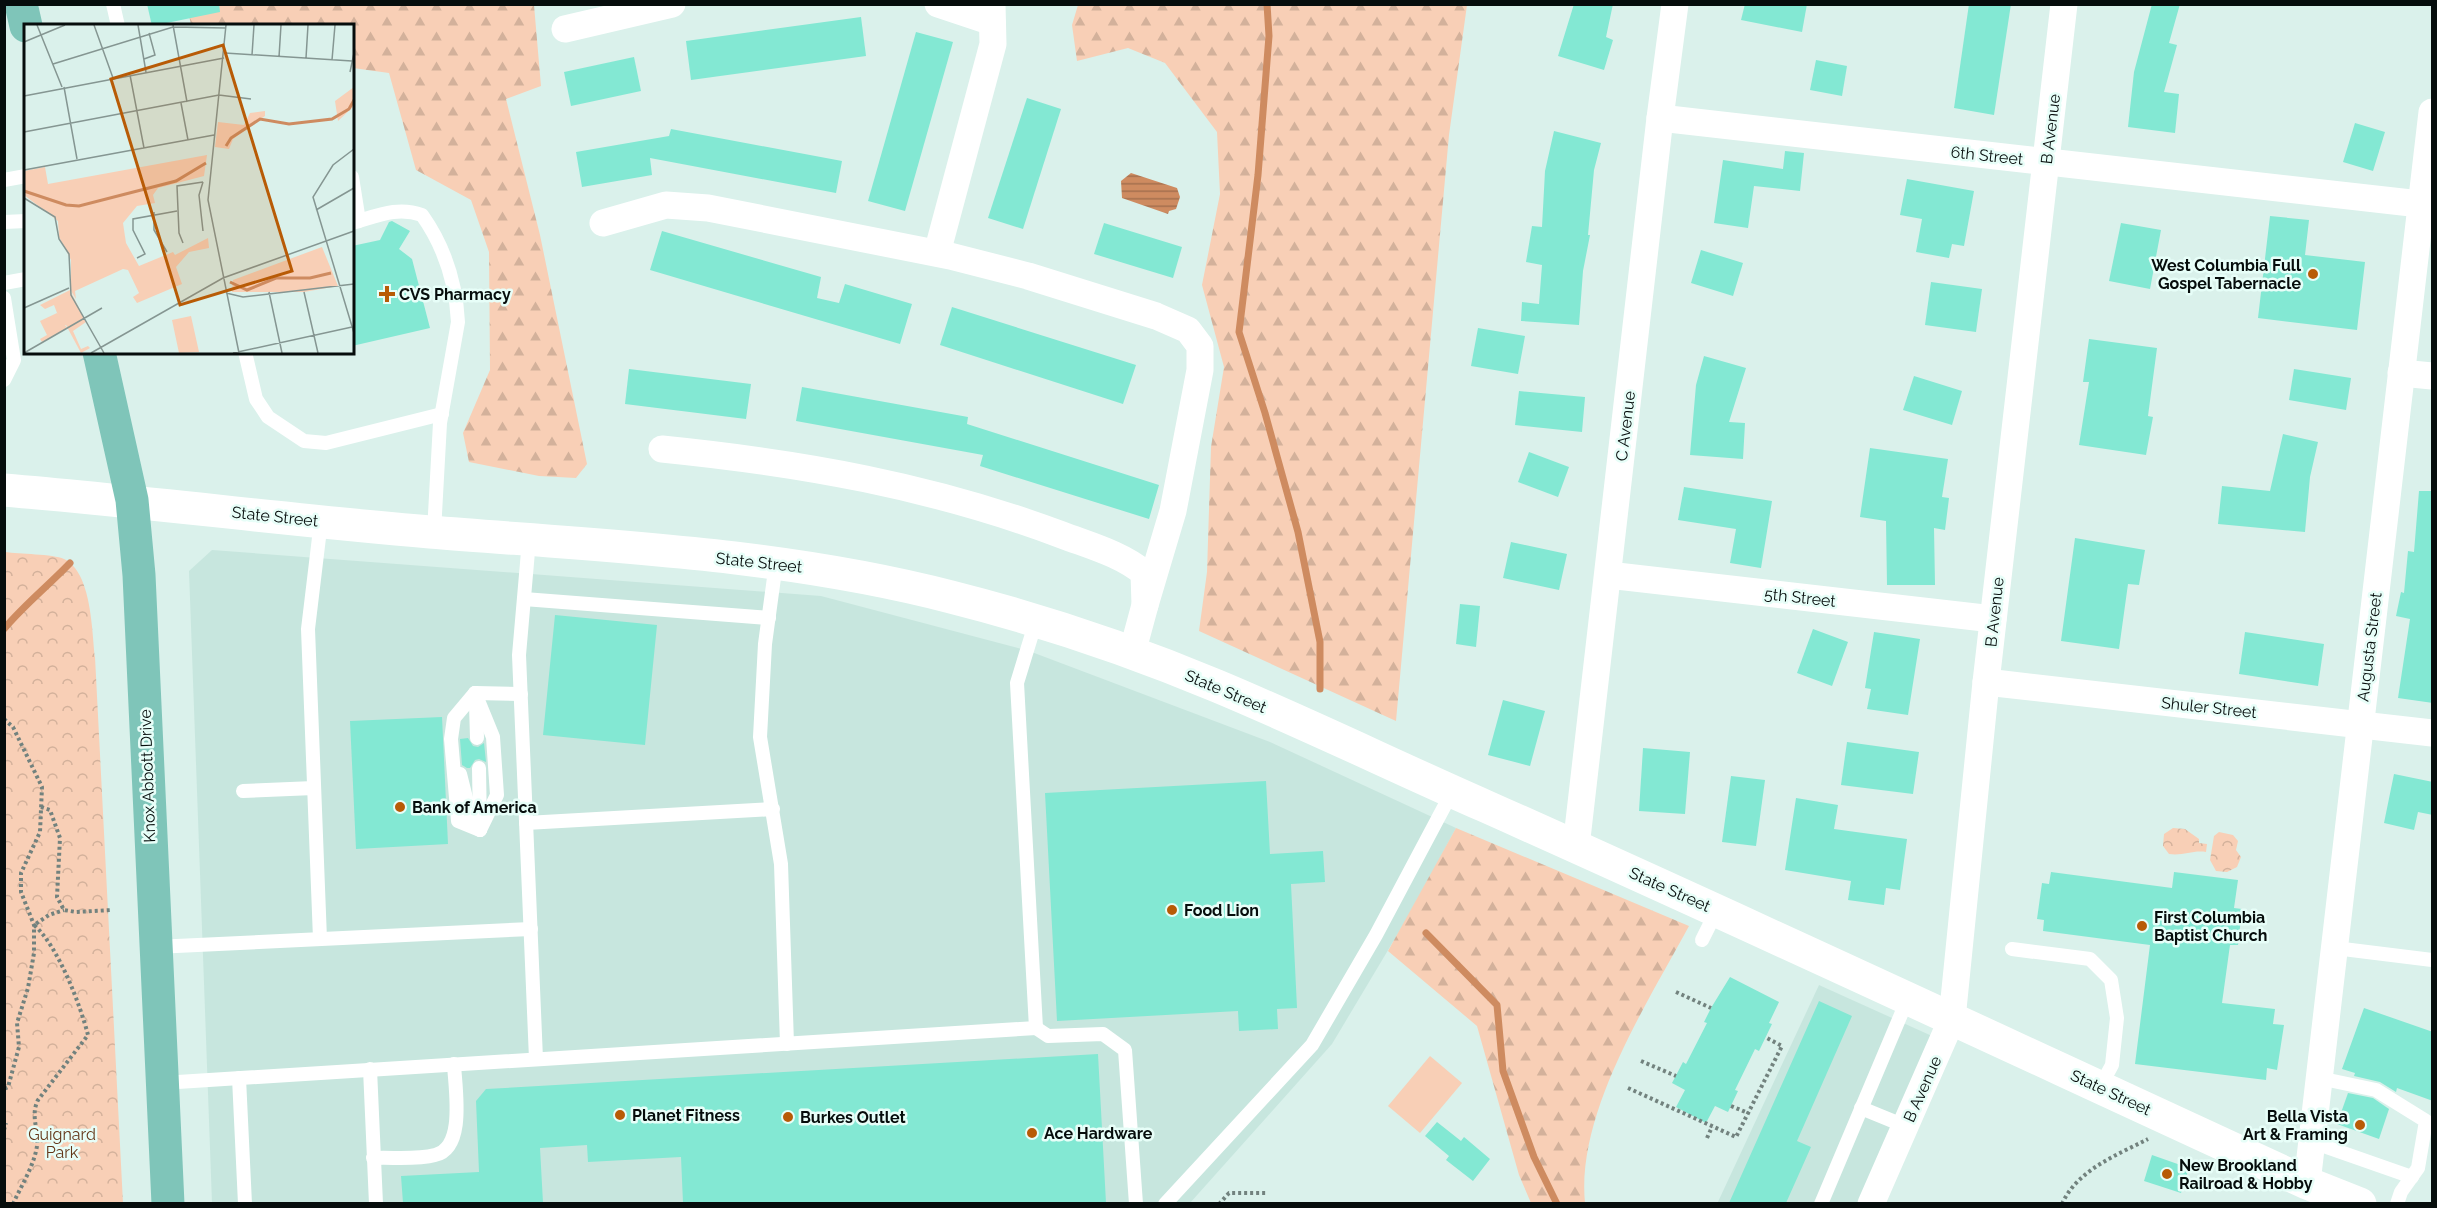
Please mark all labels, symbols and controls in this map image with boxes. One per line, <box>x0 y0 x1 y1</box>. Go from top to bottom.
inset map <box>24 24 354 354</box>
street label: B Avenue <box>2037 93 2064 165</box>
street label: 6th Street <box>1950 142 2025 169</box>
place label: West Columbia Full Gospel Tabernacle <box>2151 256 2302 293</box>
marker: West Columbia Full Gospel Tabernacle <box>2306 267 2320 281</box>
place label: CVS Pharmacy <box>399 285 511 304</box>
marker: CVS Pharmacy <box>380 287 394 301</box>
street label: C Avenue <box>1612 390 1639 462</box>
street label: State Street <box>231 503 320 531</box>
street label: State Street <box>715 549 804 577</box>
street label: B Avenue <box>1981 576 2008 648</box>
street label: 5th Street <box>1763 584 1837 611</box>
street label: Augusta Street <box>2353 591 2386 703</box>
street label: State Street <box>1182 666 1270 717</box>
street label: Shuler Street <box>2160 693 2258 722</box>
street label: Knox Abbott Drive <box>136 709 159 843</box>
place label: Bank of America <box>412 798 537 817</box>
marker: Bank of America <box>393 800 407 814</box>
street label: State Street <box>1626 863 1714 916</box>
place label: Food Lion <box>1184 901 1259 920</box>
marker: Food Lion <box>1165 903 1179 917</box>
place label: First Columbia Baptist Church <box>2154 908 2267 945</box>
marker: First Columbia Baptist Church <box>2135 919 2149 933</box>
street label: B Avenue <box>1899 1053 1945 1125</box>
street label: State Street <box>2068 1066 2155 1120</box>
place label: Planet Fitness <box>632 1106 740 1125</box>
place label: Bella Vista Art & Framing <box>2243 1107 2348 1144</box>
marker: Planet Fitness <box>613 1108 627 1122</box>
place label: Burkes Outlet <box>800 1108 906 1127</box>
marker: Burkes Outlet <box>781 1110 795 1124</box>
marker: Bella Vista Art & Framing <box>2353 1118 2367 1132</box>
place label: Ace Hardware <box>1044 1124 1153 1143</box>
park label: Guignard Park <box>28 1125 96 1162</box>
marker: Ace Hardware <box>1025 1126 1039 1140</box>
place label: New Brookland Railroad & Hobby <box>2179 1156 2313 1193</box>
marker: New Brookland Railroad & Hobby <box>2160 1167 2174 1181</box>

